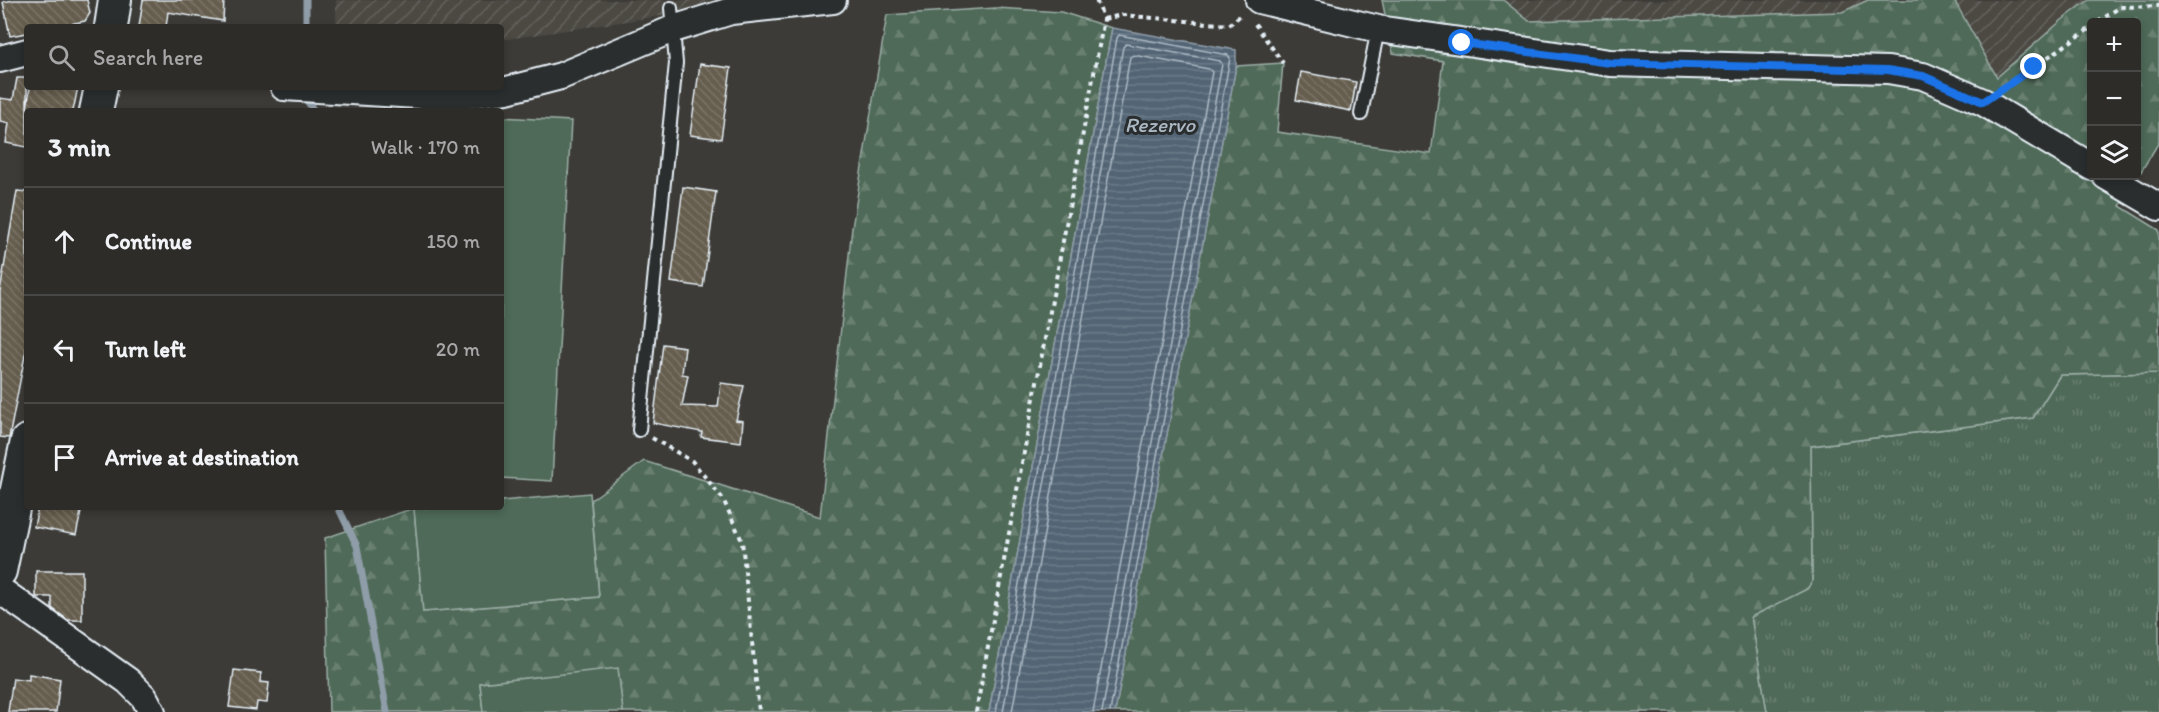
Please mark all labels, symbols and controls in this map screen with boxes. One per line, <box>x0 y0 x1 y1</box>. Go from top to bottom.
map controls <box>2087 18 2141 180</box>
button: + <box>2087 18 2141 72</box>
search box <box>24 24 504 90</box>
route start <box>1448 29 1474 55</box>
icon: search <box>45 41 78 74</box>
text: Search here <box>93 44 203 71</box>
route end <box>2020 53 2046 79</box>
button: − <box>2087 72 2141 126</box>
water label: Rezervo <box>1125 112 1197 137</box>
button: layers <box>2087 126 2141 180</box>
text: 3 min <box>48 131 110 163</box>
text: Walk · 170 m <box>371 135 480 159</box>
icon: ahead <box>48 225 81 258</box>
text: Continue <box>105 228 192 255</box>
text: 150 m <box>427 229 480 253</box>
icon: left <box>48 333 81 366</box>
text: Turn left <box>105 336 186 363</box>
text: 20 m <box>436 337 480 361</box>
icon: arrive <box>48 441 81 474</box>
text: Arrive at destination <box>105 444 299 471</box>

